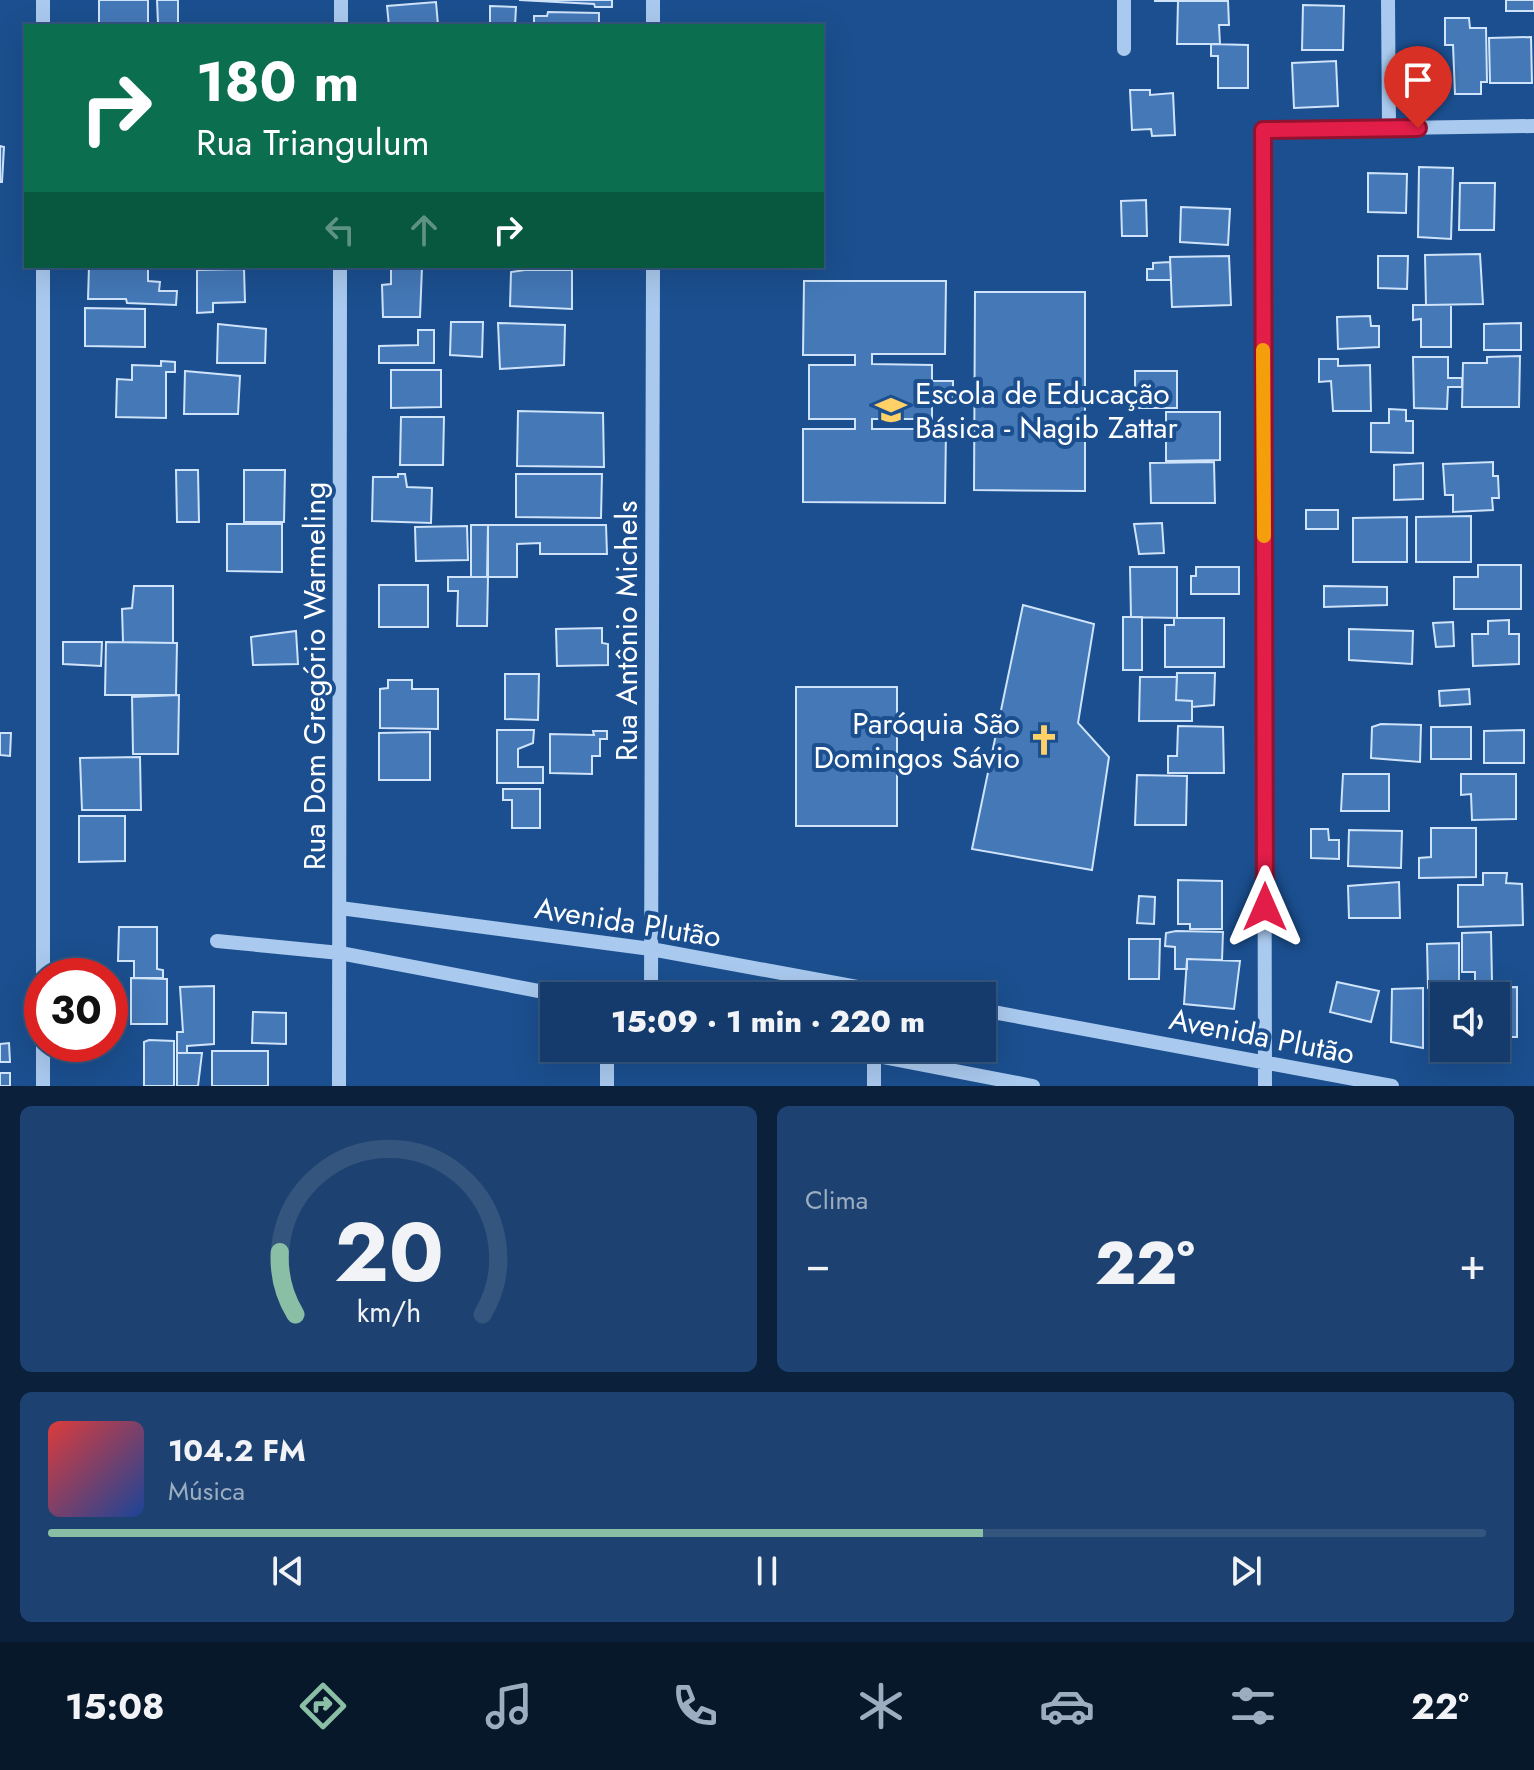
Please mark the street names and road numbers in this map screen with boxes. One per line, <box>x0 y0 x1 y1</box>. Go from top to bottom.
street label: Rua Dom Gregório Warmeling <box>293 482 336 870</box>
street label: Rua Antônio Michels <box>605 501 648 761</box>
street label: Avenida Plutão <box>532 886 724 958</box>
street label: Avenida Plutão <box>1166 997 1358 1075</box>

